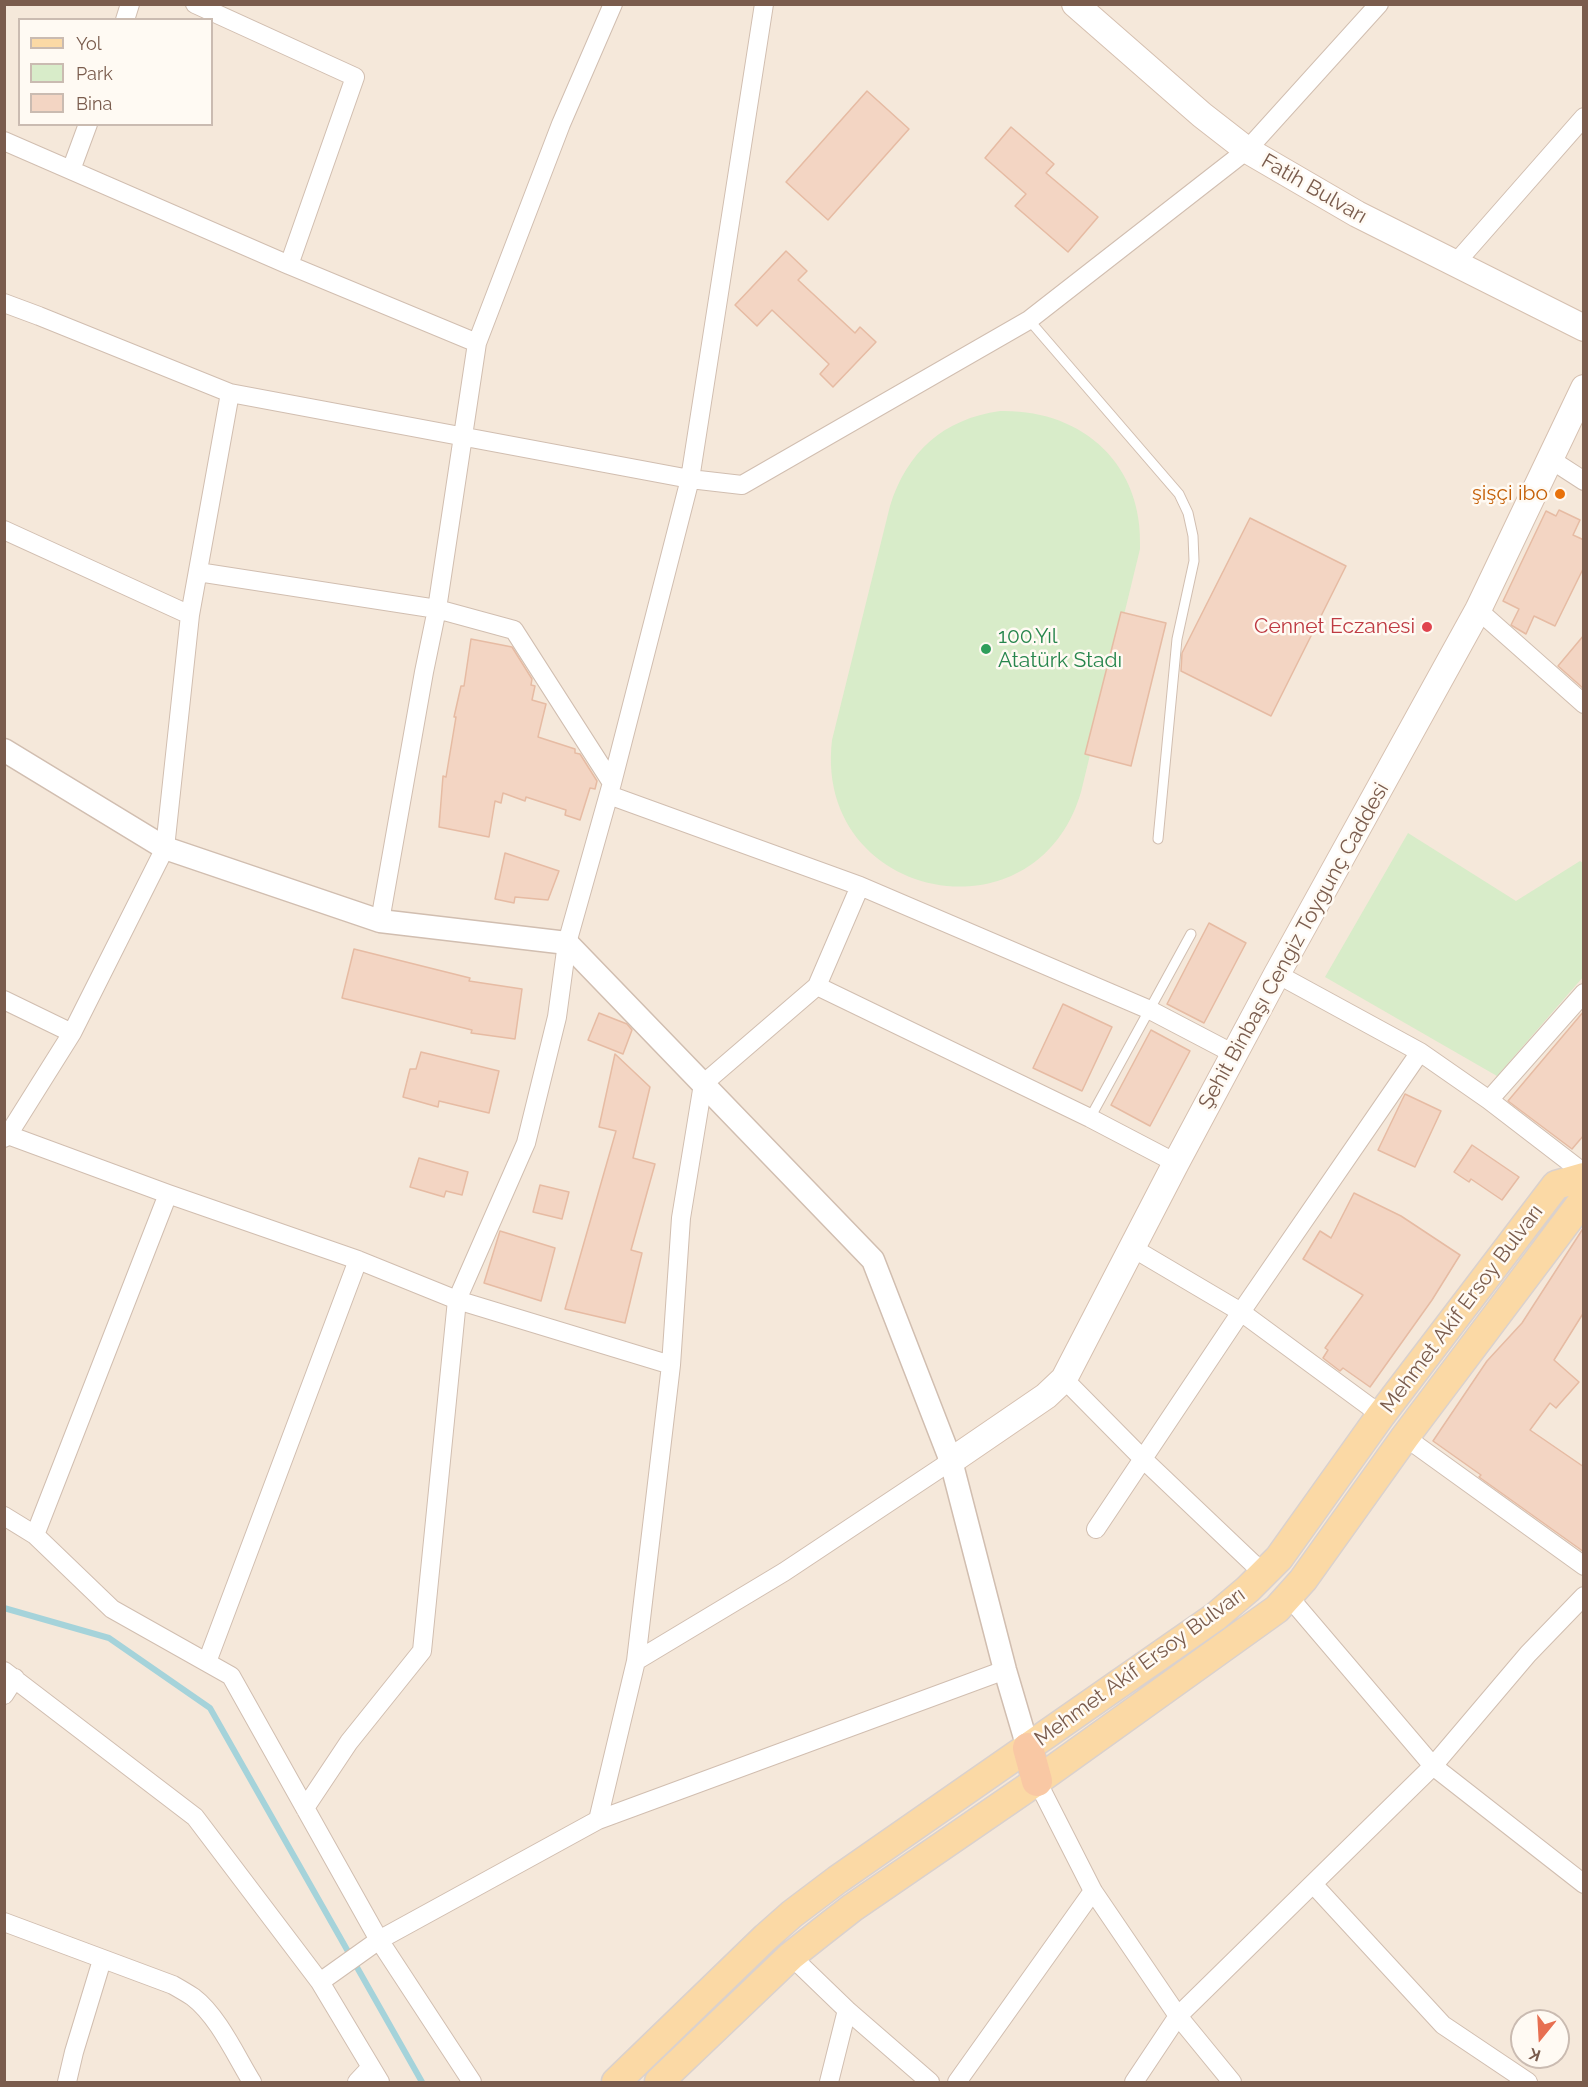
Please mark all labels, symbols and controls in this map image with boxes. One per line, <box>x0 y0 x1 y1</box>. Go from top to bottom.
legend <box>18 18 213 126</box>
text: Yol <box>76 33 102 54</box>
text: Park <box>76 63 113 84</box>
text: Bina <box>76 93 112 114</box>
street label: Fatih Bulvarı <box>1257 149 1371 229</box>
place label: şişçi ibo <box>1472 481 1548 507</box>
marker: şişçi ibo <box>1553 487 1567 501</box>
place label: Cennet Eczanesi <box>1254 614 1415 640</box>
marker: Cennet Eczanesi <box>1420 620 1434 634</box>
place label: 100.Yıl Atatürk Stadı <box>998 624 1122 674</box>
marker: 100.Yıl Atatürk Stadı <box>979 642 993 656</box>
street label: Şehit Binbaşı Cengiz Toygunç Caddesi <box>1194 779 1394 1113</box>
street label: Mehmet Akif Ersoy Bulvarı <box>1375 1200 1549 1418</box>
street label: Mehmet Akif Ersoy Bulvarı <box>1030 1582 1250 1752</box>
north arrow <box>1510 2009 1570 2069</box>
text: K <box>1527 2044 1543 2065</box>

